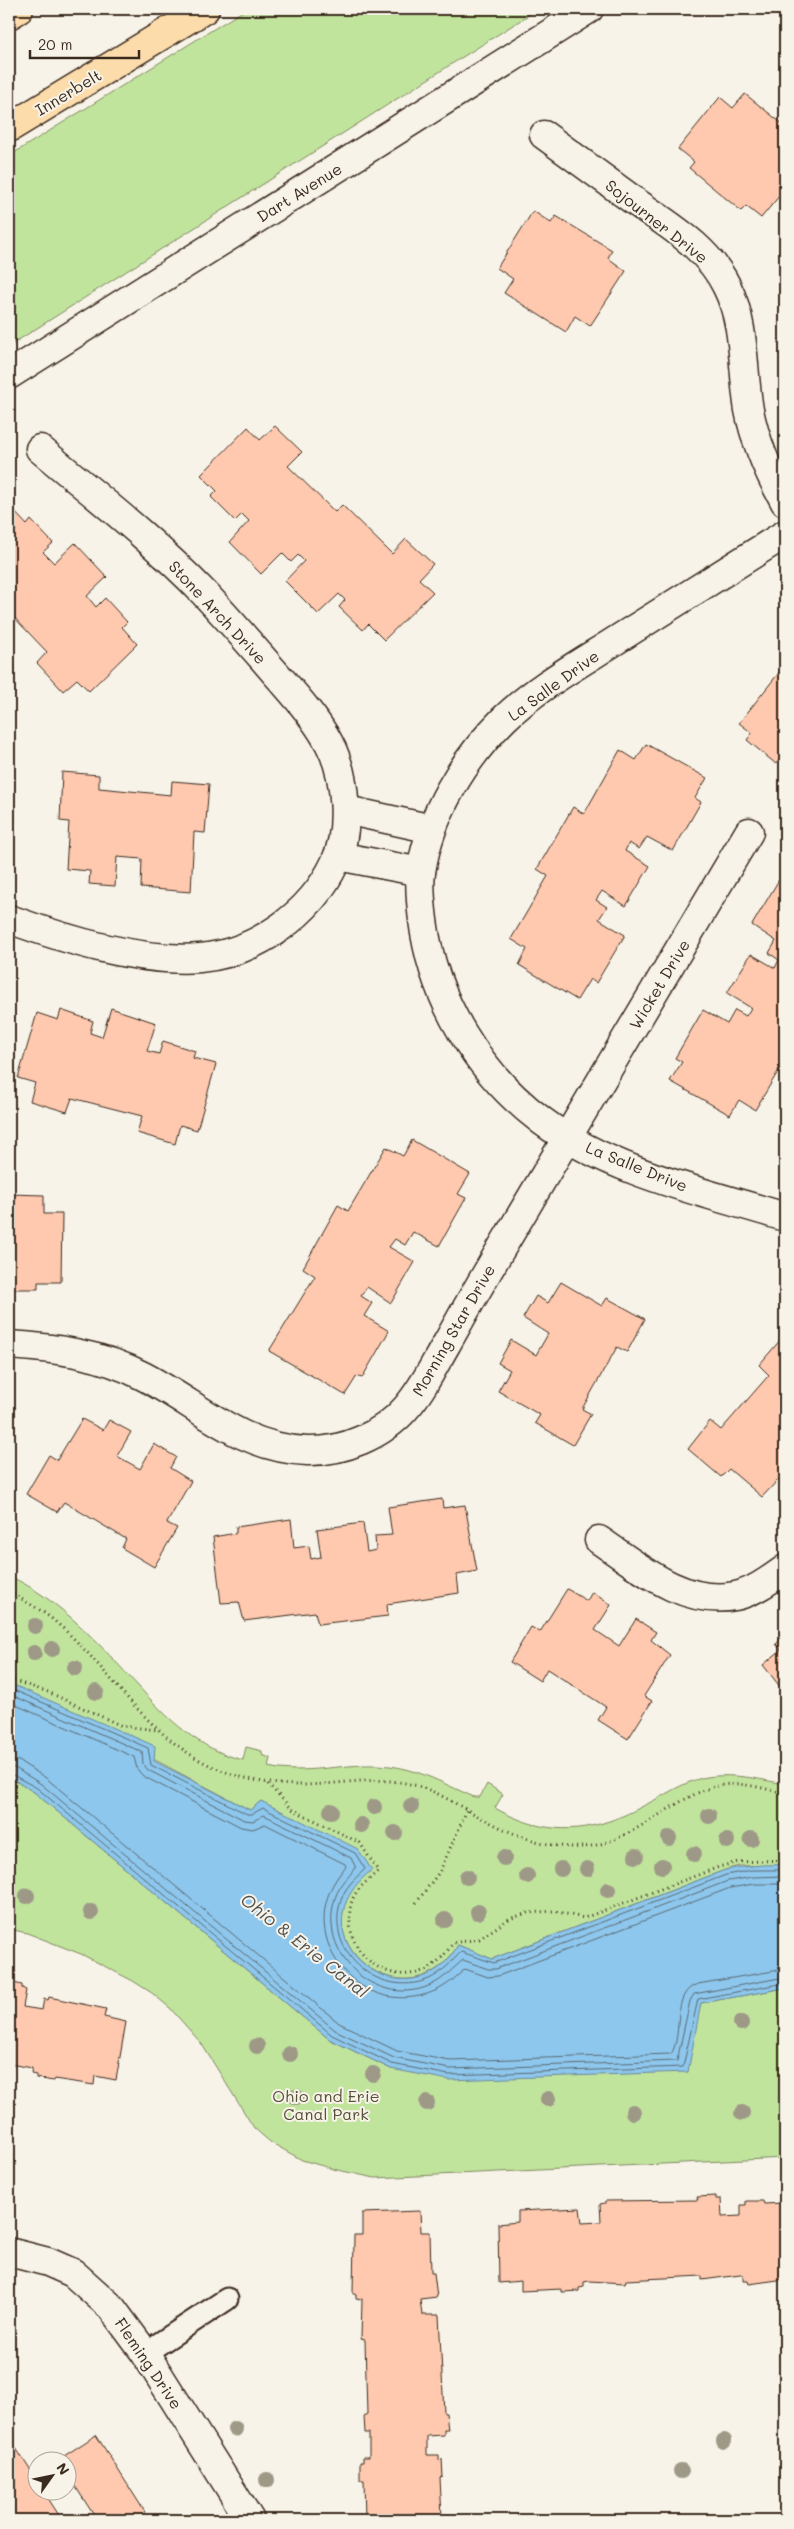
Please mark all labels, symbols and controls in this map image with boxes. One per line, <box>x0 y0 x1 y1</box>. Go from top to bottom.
scale bar <box>30 28 139 60</box>
text: 20 m <box>38 34 72 54</box>
street label: Innerbelt <box>31 64 105 120</box>
street label: Dart Avenue <box>253 158 345 226</box>
street label: Sojourner Drive <box>602 174 712 268</box>
street label: Stone Arch Drive <box>164 556 272 668</box>
street label: La Salle Drive <box>503 645 603 725</box>
street label: Wicket Drive <box>624 935 694 1033</box>
street label: La Salle Drive <box>583 1136 691 1196</box>
street label: Morning Star Drive <box>407 1260 499 1400</box>
water label: Ohio & Erie Canal <box>236 1887 374 2003</box>
park label: Ohio and Erie Canal Park <box>272 2085 380 2124</box>
street label: Fleming Drive <box>111 2313 187 2413</box>
north arrow <box>28 2452 78 2502</box>
text: N <box>52 2459 74 2478</box>

